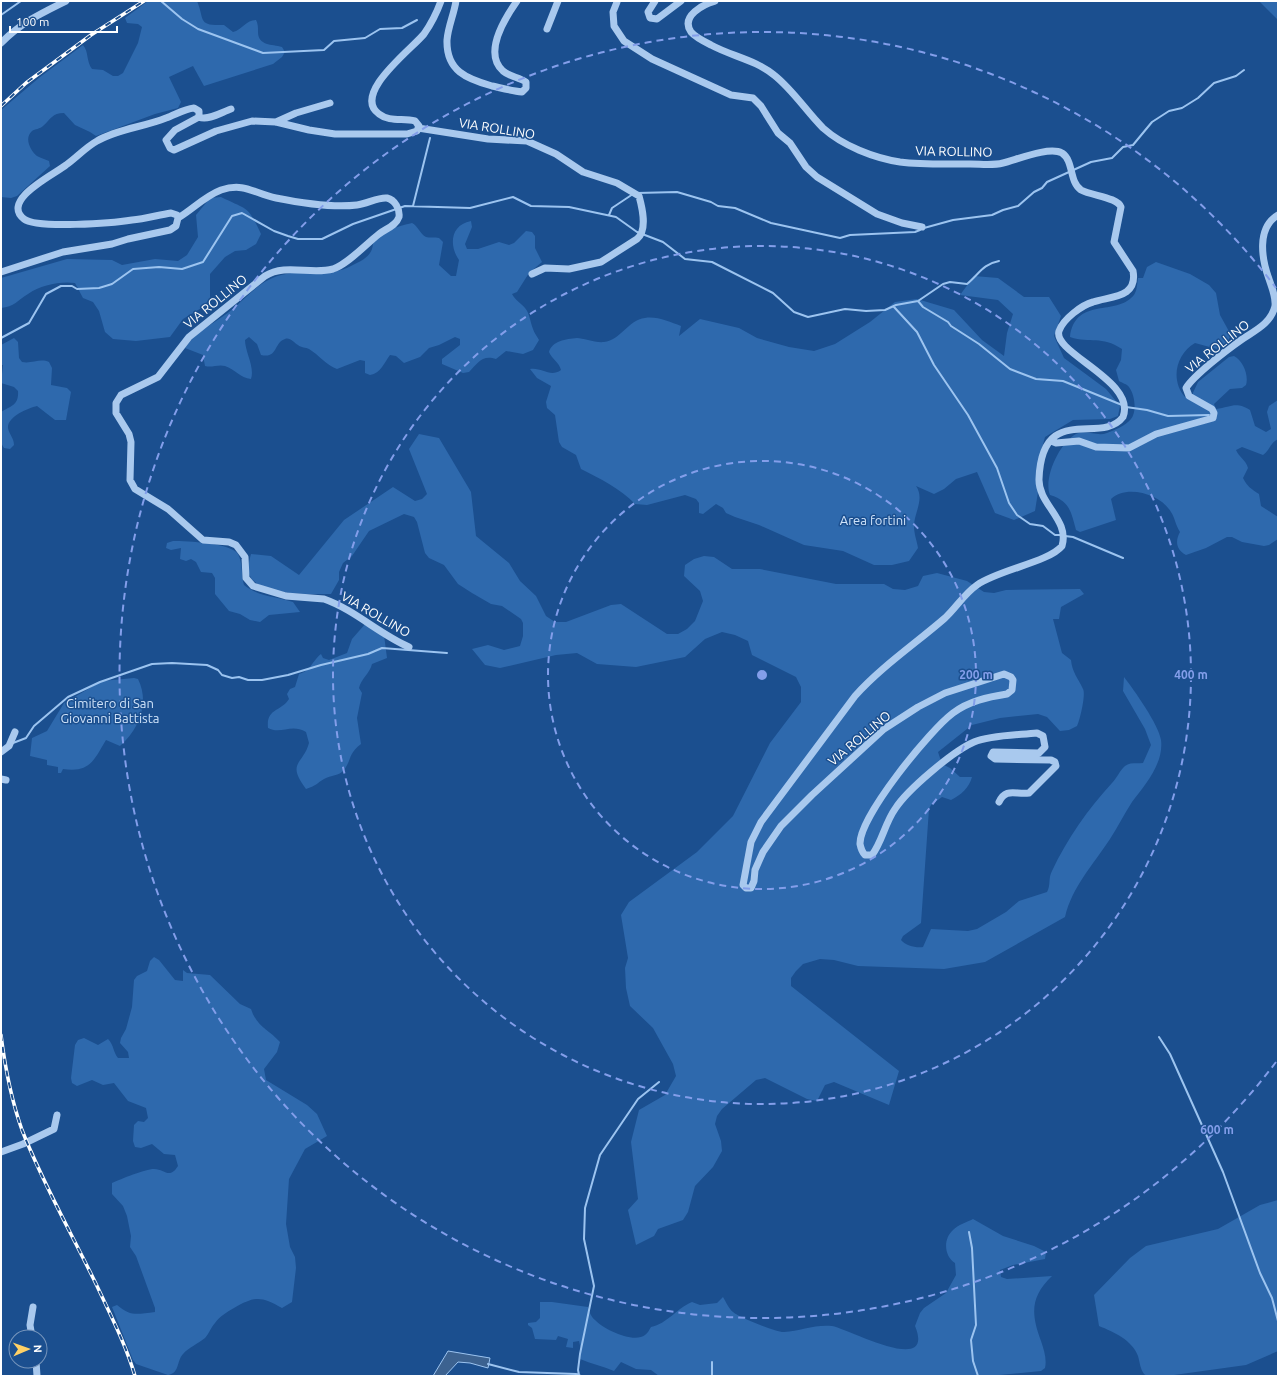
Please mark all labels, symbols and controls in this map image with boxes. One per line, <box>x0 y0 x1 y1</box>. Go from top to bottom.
scale bar <box>10 8 117 34</box>
text: 100 m <box>16 15 49 28</box>
street label: VIA ROLLINO <box>458 115 536 141</box>
street label: VIA ROLLINO <box>915 143 993 159</box>
street label: VIA ROLLINO <box>181 271 249 331</box>
street label: VIA ROLLINO <box>1182 317 1252 375</box>
park label: Area fortini <box>840 513 906 527</box>
street label: VIA ROLLINO <box>339 589 413 639</box>
centre of rings <box>755 668 769 682</box>
text: 200 m <box>959 668 993 681</box>
text: 400 m <box>1174 668 1208 681</box>
park label: Cimitero di San Giovanni Battista <box>60 696 160 725</box>
street label: VIA ROLLINO <box>825 708 893 768</box>
text: 600 m <box>1200 1123 1234 1136</box>
north arrow <box>8 1329 48 1369</box>
text: N <box>32 1344 44 1353</box>

